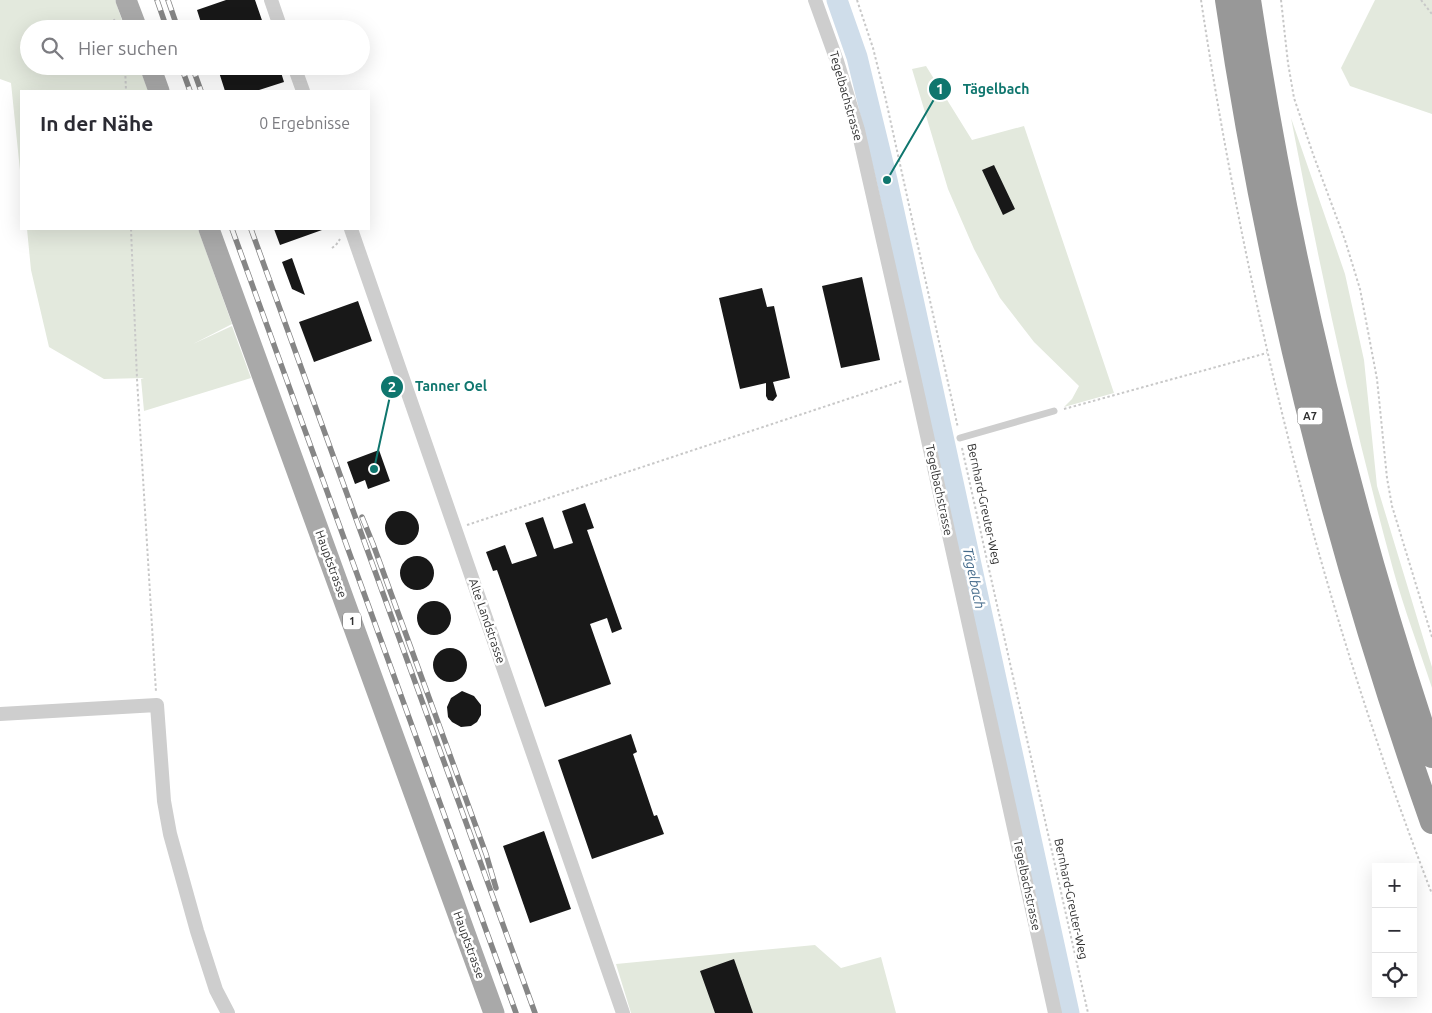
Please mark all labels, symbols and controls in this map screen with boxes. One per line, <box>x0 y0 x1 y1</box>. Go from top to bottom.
search box <box>20 20 370 75</box>
icon: search <box>38 34 66 62</box>
text: Hier suchen <box>78 37 178 59</box>
street label: Tegelbachstrasse <box>827 50 866 142</box>
callout: Tägelbach <box>927 75 1039 104</box>
text: 1 <box>936 80 944 97</box>
text: Tägelbach <box>963 81 1029 97</box>
text: In der Nähe <box>40 111 153 135</box>
text: 0 Ergebnisse <box>259 114 350 132</box>
callout: Tanner Oel <box>380 372 497 401</box>
text: 2 <box>388 378 396 395</box>
text: Tanner Oel <box>415 378 487 394</box>
road number: A7 <box>1298 408 1322 424</box>
street label: Bernhard-Greuter-Weg <box>965 442 1004 566</box>
street label: Tegelbachstrasse <box>923 443 955 537</box>
street label: Hauptstrasse <box>313 528 350 599</box>
water label: Tägelbach <box>960 546 988 610</box>
street label: Alte Landstrasse <box>467 577 508 665</box>
road number: 1 <box>343 612 361 630</box>
street label: Bernhard-Greuter-Weg <box>1052 837 1091 961</box>
street label: Tegelbachstrasse <box>1011 838 1043 932</box>
map controls <box>1372 863 1417 998</box>
button: + <box>1372 863 1417 908</box>
button: − <box>1372 908 1417 953</box>
street label: Hauptstrasse <box>451 909 488 980</box>
button: locate <box>1372 953 1417 998</box>

